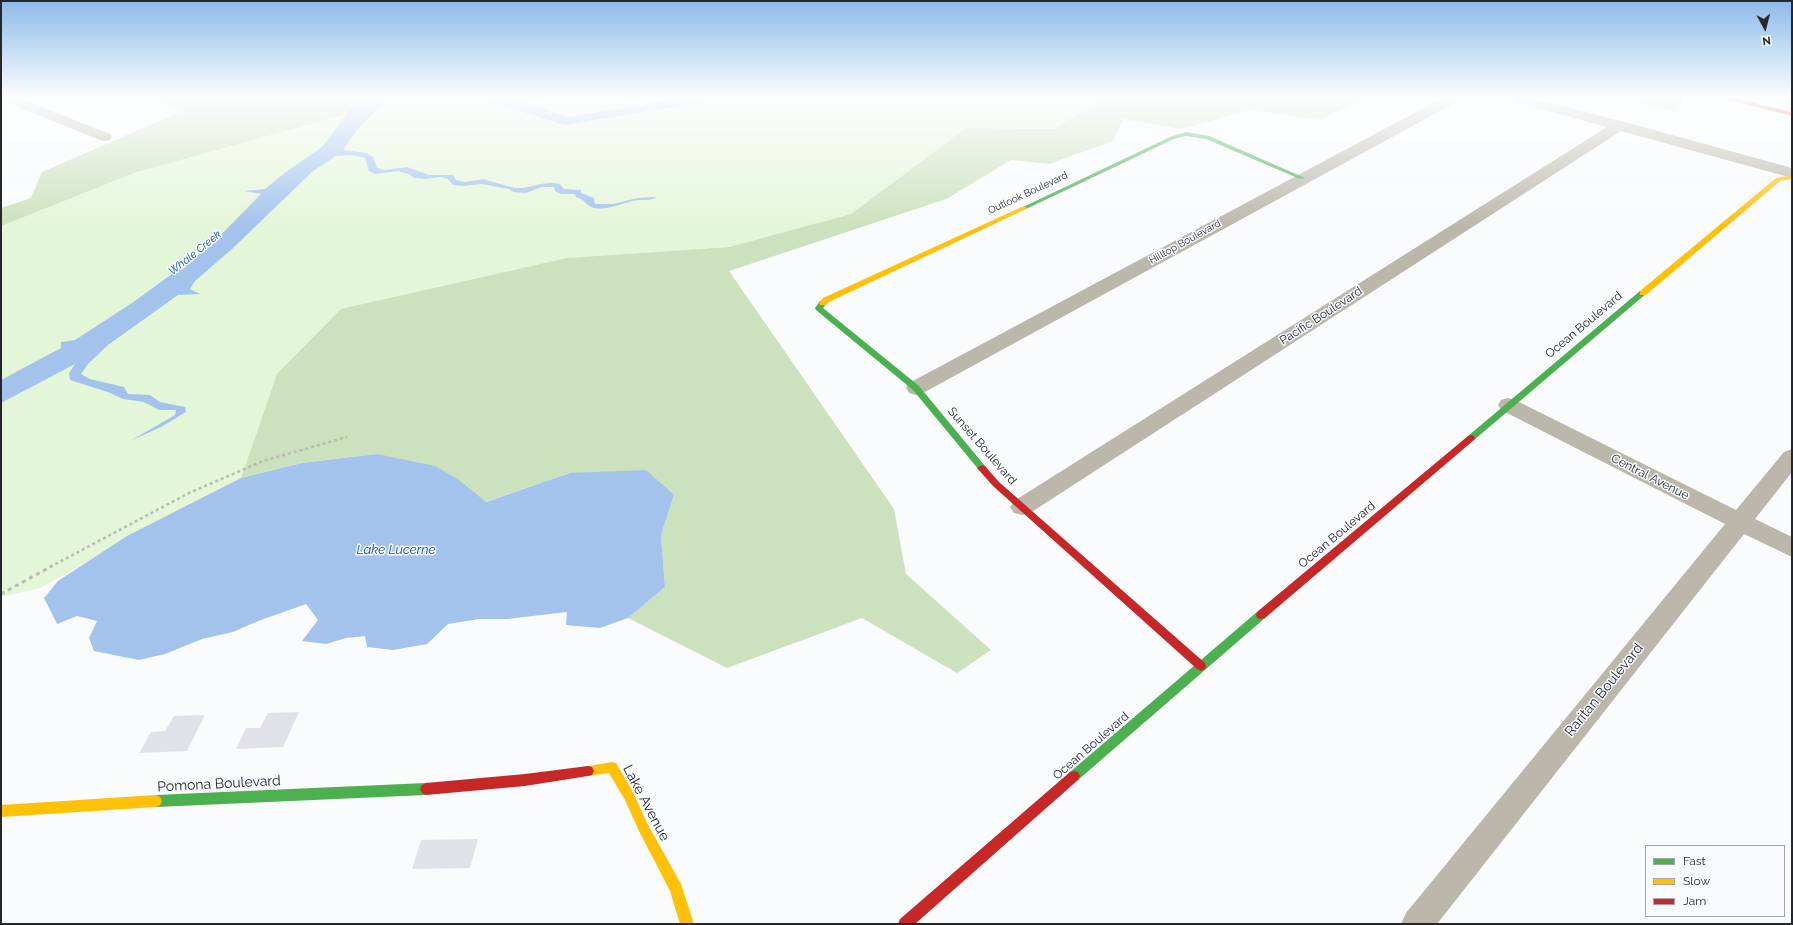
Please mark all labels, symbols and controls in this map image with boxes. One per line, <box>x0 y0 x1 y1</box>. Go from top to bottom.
north arrow <box>1745 8 1785 48</box>
text: N <box>1762 33 1771 47</box>
street label: Outlook Boulevard <box>986 169 1070 217</box>
street label: Hilltop Boulevard <box>1147 217 1223 267</box>
water label: Whale Creek <box>166 228 224 278</box>
street label: Pacific Boulevard <box>1277 284 1365 348</box>
street label: Ocean Boulevard <box>1543 289 1625 361</box>
street label: Sunset Boulevard <box>944 404 1020 488</box>
street label: Central Avenue <box>1609 451 1691 503</box>
street label: Ocean Boulevard <box>1296 499 1378 571</box>
water label: Lake Lucerne <box>357 542 435 558</box>
street label: Raritan Boulevard <box>1561 640 1647 740</box>
street label: Ocean Boulevard <box>1050 709 1132 783</box>
street label: Lake Avenue <box>619 762 673 844</box>
street label: Pomona Boulevard <box>157 772 281 796</box>
legend <box>1645 845 1785 917</box>
text: Fast <box>1683 854 1706 868</box>
text: Slow <box>1683 874 1710 888</box>
text: Jam <box>1683 894 1706 908</box>

